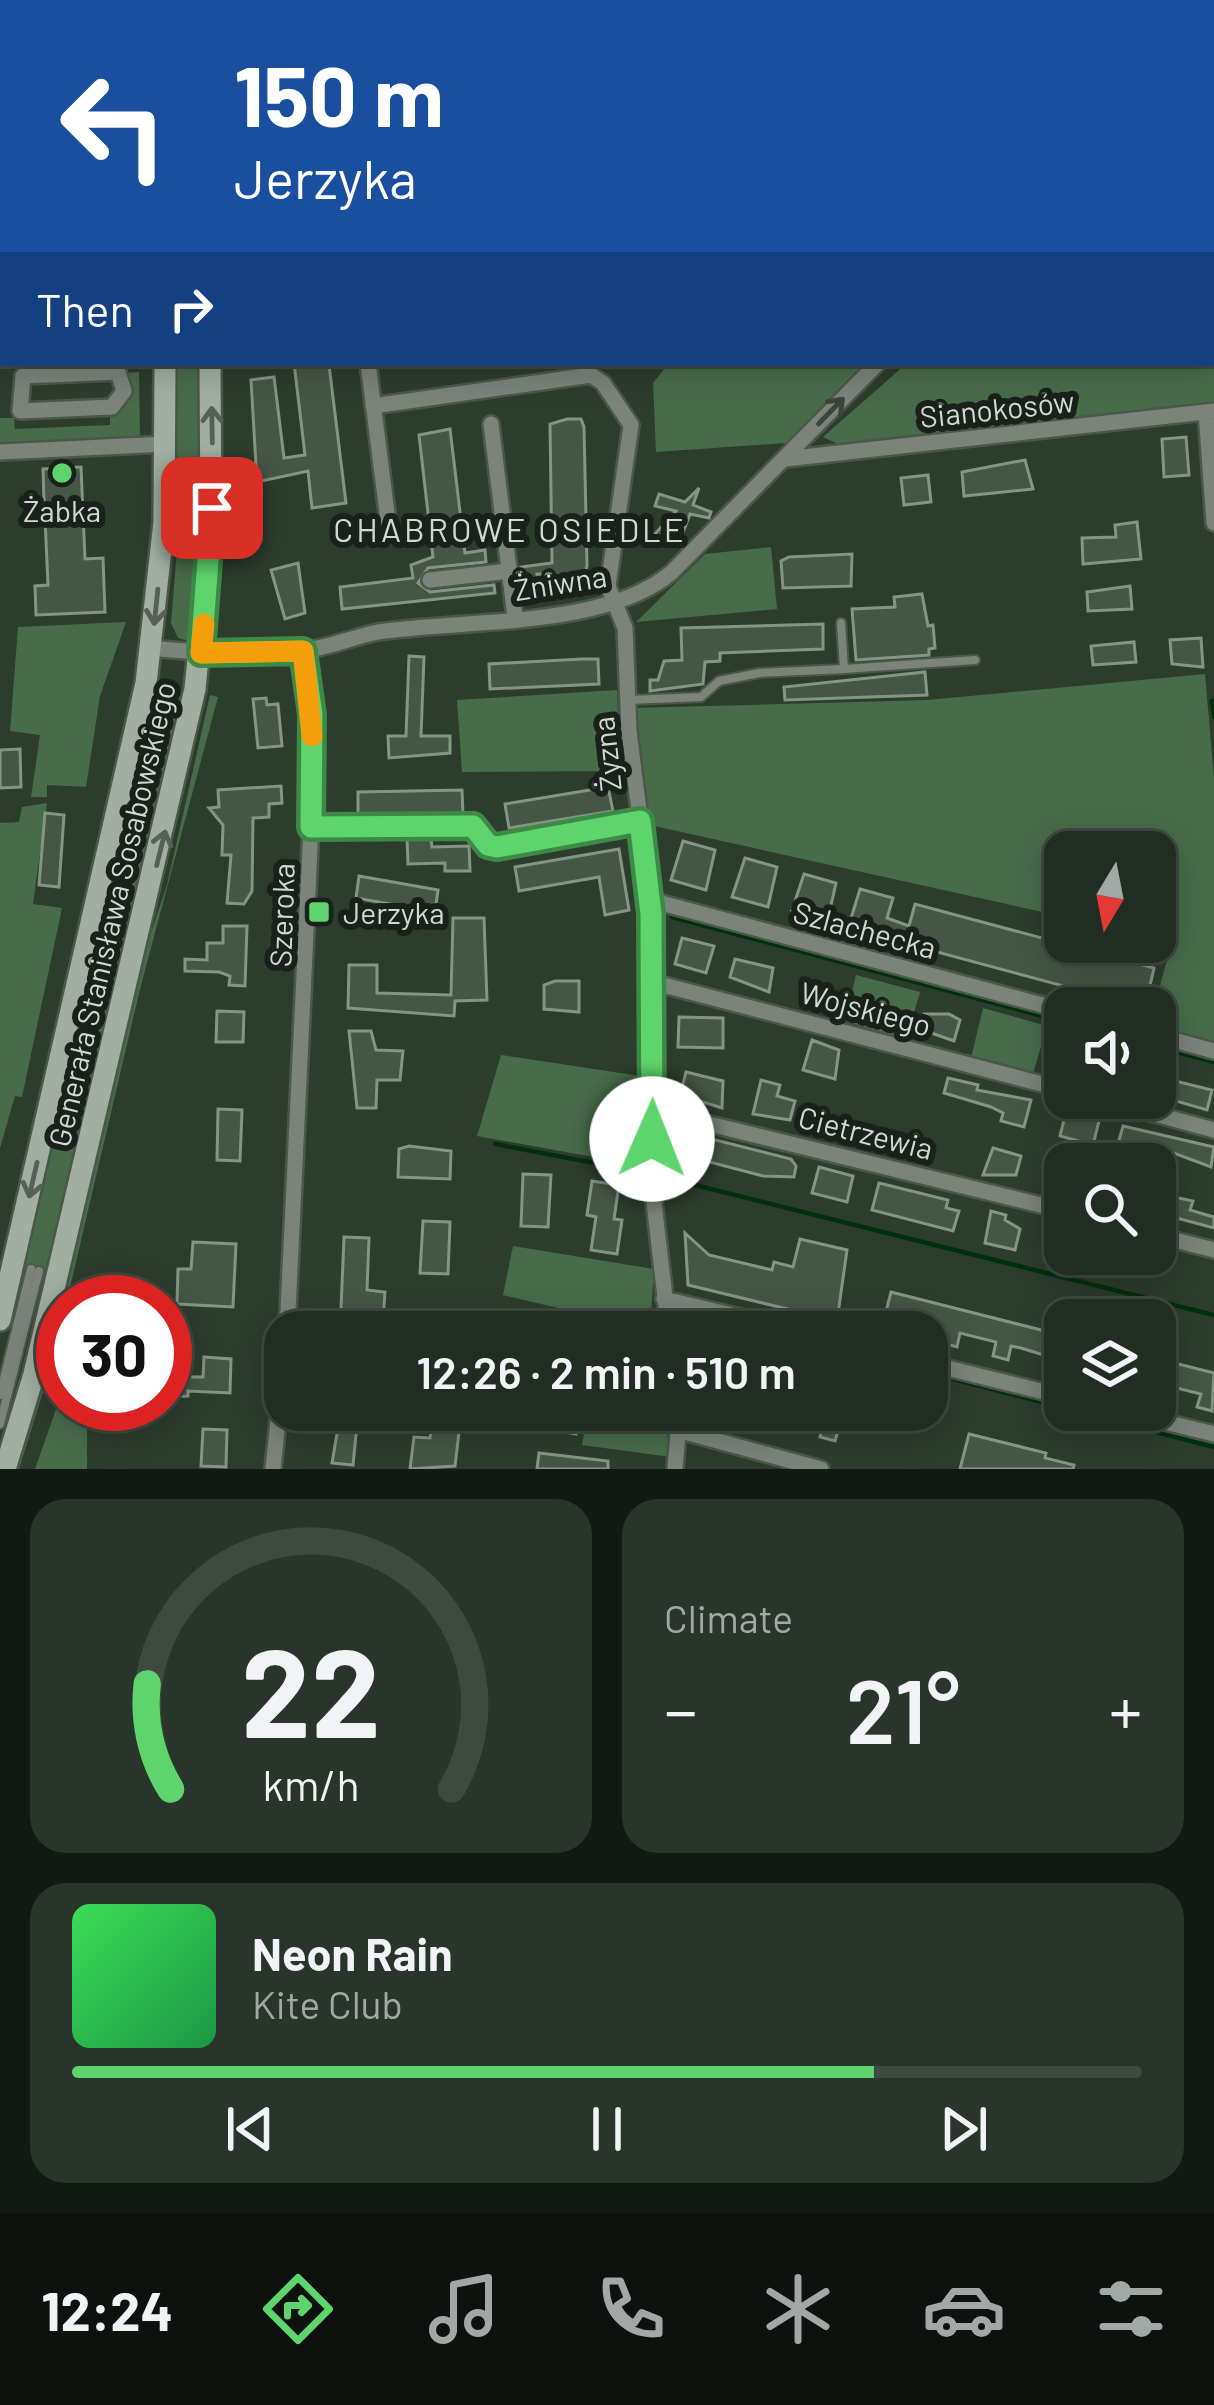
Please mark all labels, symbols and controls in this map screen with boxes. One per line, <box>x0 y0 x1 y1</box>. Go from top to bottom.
text: 150 m <box>234 43 444 144</box>
icon: left <box>36 48 192 204</box>
text: Jerzyka <box>234 145 417 210</box>
icon: right <box>158 276 224 342</box>
text: Then <box>36 282 134 336</box>
street label: Sianokosów <box>918 382 1076 434</box>
one-way arrow <box>817 397 845 426</box>
one-way arrow <box>201 406 223 445</box>
pin <box>161 457 263 559</box>
marker: Żabka <box>49 460 75 486</box>
icon: arrive <box>179 475 245 541</box>
place label: Żabka <box>23 492 101 528</box>
district label: CHABROWE OSIEDLE <box>333 509 687 549</box>
street label: Żniwna <box>511 557 609 607</box>
one-way arrow <box>144 587 167 626</box>
street label: Generała Stanisława Sosabowskiego <box>40 678 182 1150</box>
street label: Żyzna <box>584 715 628 793</box>
one-way arrow <box>151 830 173 868</box>
north arrow <box>1044 831 1176 963</box>
map controls <box>1044 831 1176 1431</box>
street label: Szeroka <box>261 862 301 968</box>
street label: Szlachecka <box>790 893 940 965</box>
place label: Jerzyka <box>343 894 445 930</box>
marker: Jerzyka <box>306 899 332 925</box>
street label: Wojskiego <box>797 973 935 1043</box>
button: sound <box>1044 987 1176 1119</box>
position arrow <box>589 1076 715 1202</box>
street label: Cietrzewia <box>795 1098 937 1166</box>
button: search <box>1044 1143 1176 1275</box>
one-way arrow <box>21 1160 43 1198</box>
speed limit sign: 30 <box>36 1275 192 1431</box>
button: layers <box>1044 1299 1176 1431</box>
text: 12:26 · 2 min · 510 m <box>416 1344 796 1398</box>
text: Climate <box>664 1594 793 1641</box>
text: 22 <box>241 1613 381 1763</box>
text: 21° <box>846 1654 960 1762</box>
text: − <box>664 1669 697 1748</box>
text: + <box>1109 1669 1142 1748</box>
text: km/h <box>262 1758 360 1810</box>
text: Neon Rain <box>252 1926 453 1980</box>
text: Kite Club <box>252 1980 403 2027</box>
icon: previous <box>217 2096 283 2162</box>
icon: pause <box>574 2096 640 2162</box>
icon: next <box>931 2096 997 2162</box>
icon: directions <box>256 2267 340 2351</box>
icon: music <box>422 2267 506 2351</box>
icon: phone <box>589 2267 673 2351</box>
icon: climate <box>756 2267 840 2351</box>
icon: car <box>922 2267 1006 2351</box>
icon: filters <box>1089 2267 1173 2351</box>
text: 12:24 <box>41 2277 173 2342</box>

